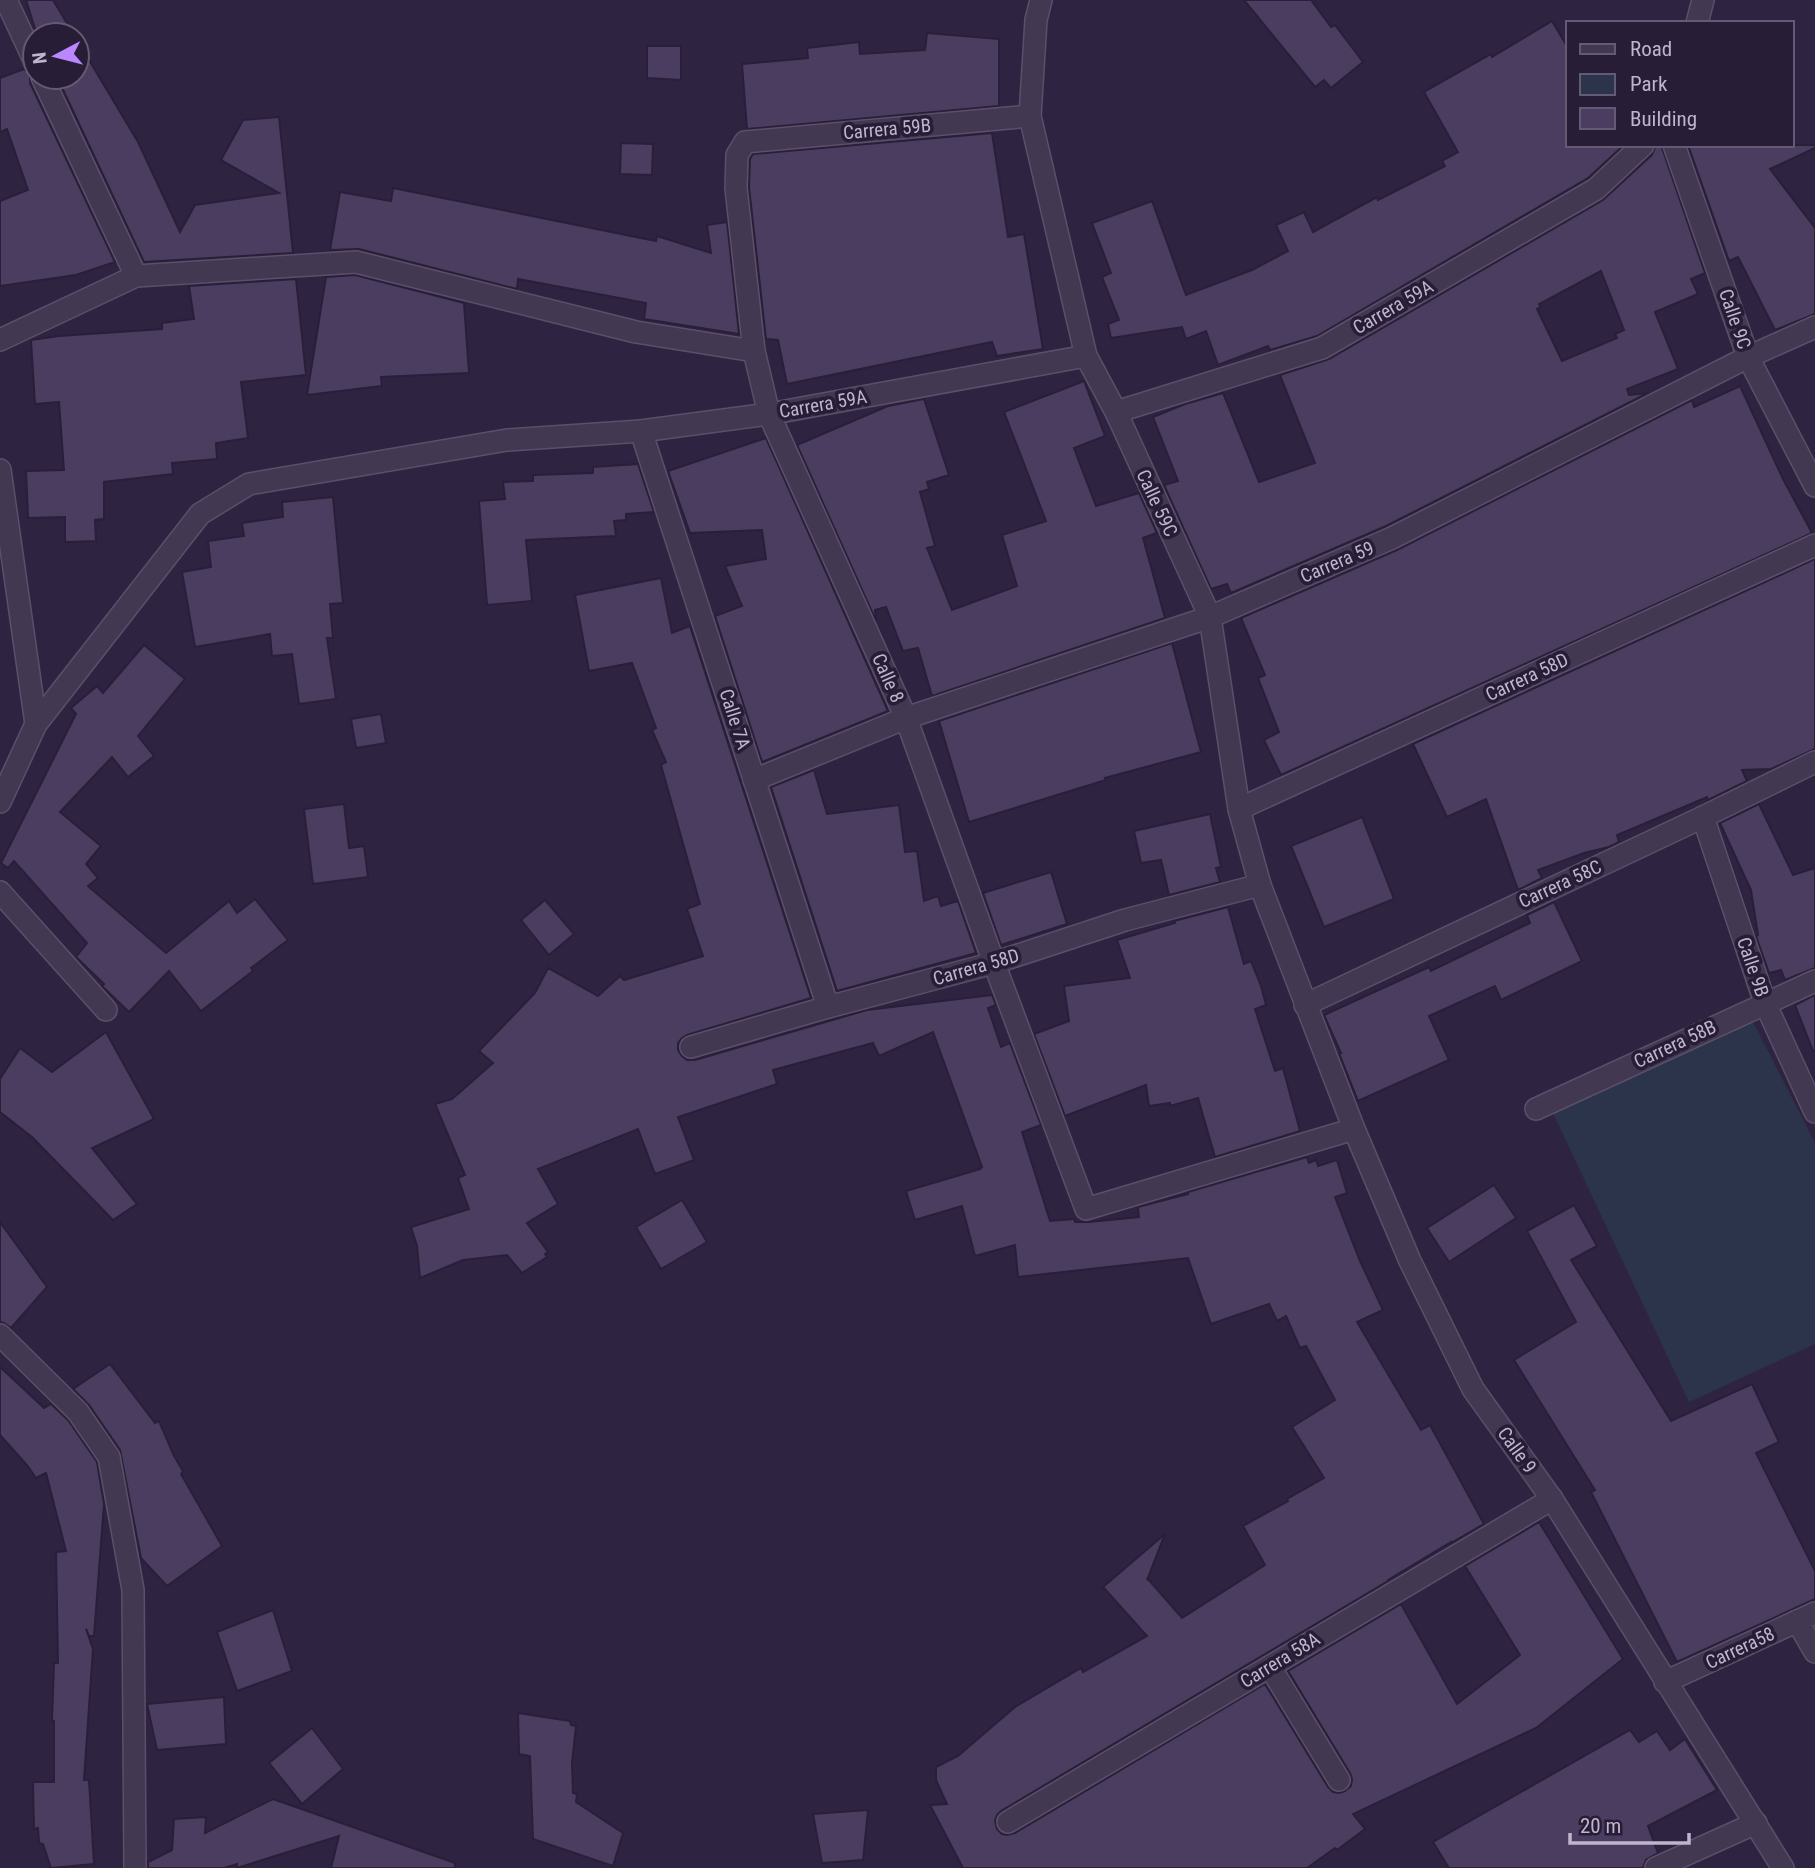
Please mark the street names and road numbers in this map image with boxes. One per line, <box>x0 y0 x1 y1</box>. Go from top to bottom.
street label: Carrera 59B <box>842 114 932 144</box>
street label: Carrera 59A <box>1349 275 1437 339</box>
street label: Calle 9C <box>1714 286 1756 352</box>
street label: Carrera 59A <box>777 385 869 423</box>
street label: Calle 59C <box>1131 466 1183 540</box>
street label: Carrera 59 <box>1297 536 1377 588</box>
street label: Carrera 58D <box>1482 648 1572 706</box>
street label: Calle 8 <box>867 650 909 706</box>
street label: Calle 7A <box>714 686 756 752</box>
street label: Carrera 58C <box>1515 855 1605 913</box>
street label: Calle 9B <box>1732 934 1774 1000</box>
street label: Carrera 58D <box>930 944 1022 990</box>
street label: Carrera 58B <box>1630 1015 1720 1073</box>
street label: Calle 9 <box>1493 1423 1541 1477</box>
street label: Carrera58 <box>1702 1622 1778 1674</box>
street label: Carrera 58A <box>1236 1627 1324 1693</box>

